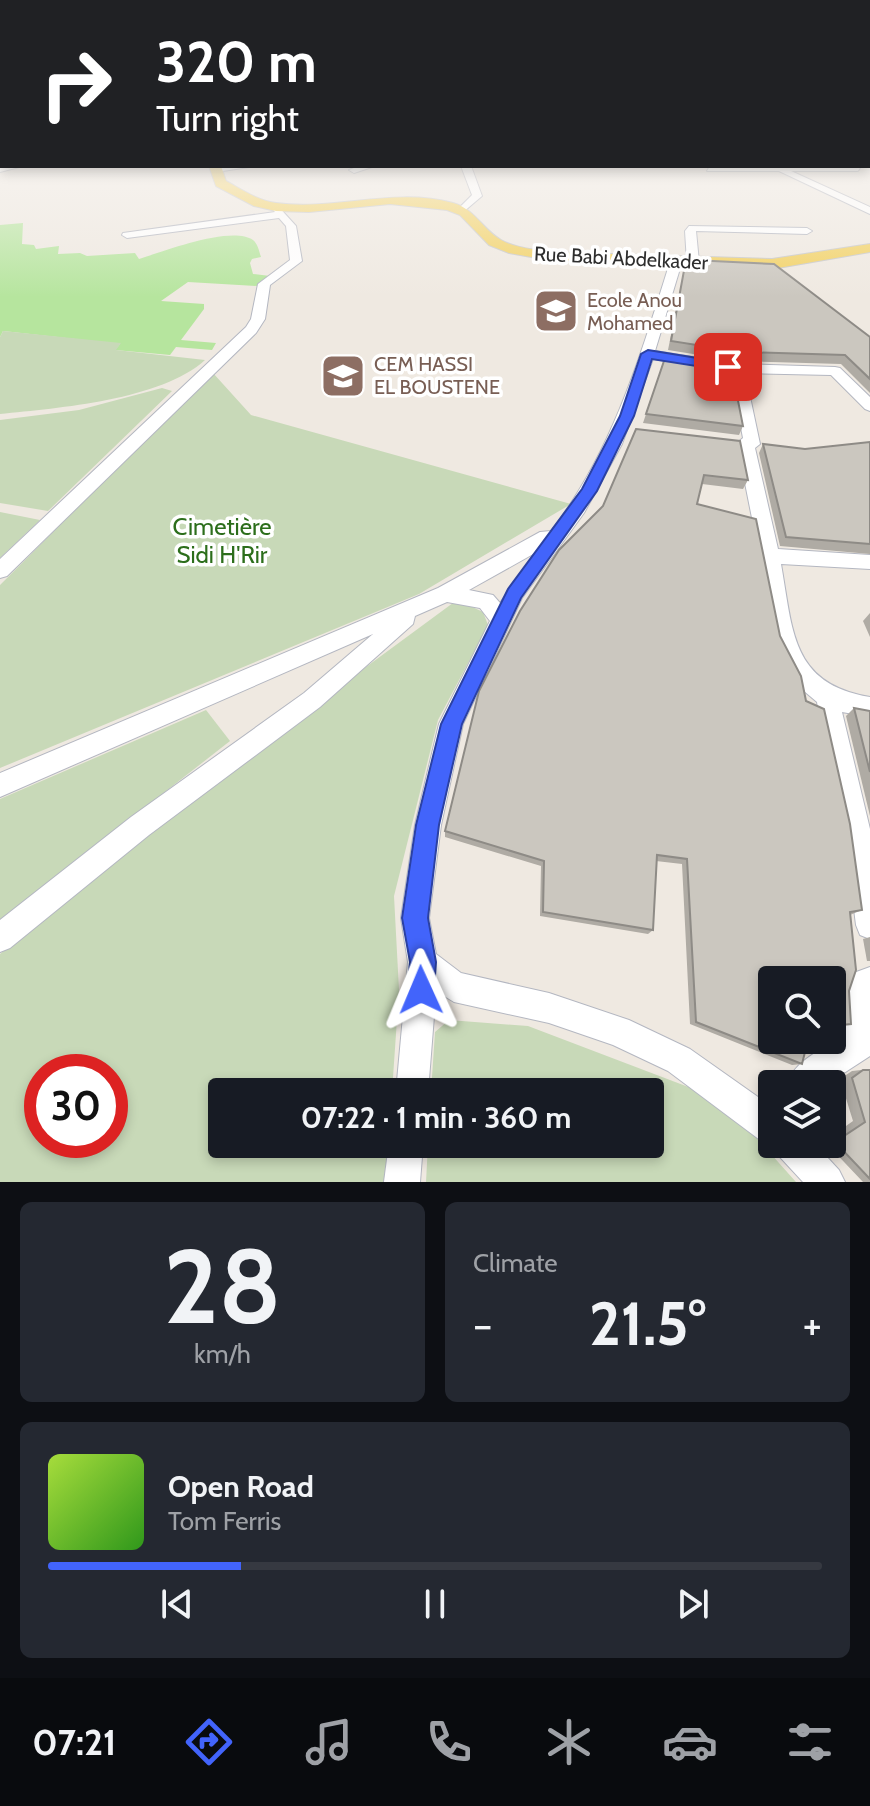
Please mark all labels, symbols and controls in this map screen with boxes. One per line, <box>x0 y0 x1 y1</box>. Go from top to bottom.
text: 320 m <box>156 28 317 96</box>
icon: right <box>24 32 128 136</box>
text: Turn right <box>156 96 299 140</box>
street label: Rue Babi Abdelkader <box>533 241 709 275</box>
school or university icon: Ecole Anou Mohamed <box>532 287 580 335</box>
place label: Ecole Anou Mohamed <box>587 288 682 335</box>
pin <box>694 333 762 401</box>
icon: arrive <box>706 345 750 389</box>
school or university icon: CEM HASSI EL BOUSTENE <box>319 352 367 400</box>
place label: CEM HASSI EL BOUSTENE <box>374 352 500 399</box>
park label: Cimetière Sidi H'Rir <box>173 512 271 569</box>
position arrow <box>379 948 463 1032</box>
map controls <box>758 966 846 1158</box>
button: search <box>758 966 846 1054</box>
speed limit sign: 30 <box>24 1054 128 1158</box>
button: layers <box>758 1070 846 1158</box>
text: 07:22 · 1 min · 360 m <box>301 1099 571 1136</box>
text: 28 <box>164 1223 281 1349</box>
text: Climate <box>473 1247 558 1279</box>
text: 21.5° <box>589 1287 706 1360</box>
text: − <box>473 1298 492 1351</box>
text: + <box>803 1298 822 1351</box>
text: km/h <box>194 1338 251 1370</box>
text: Open Road <box>168 1468 314 1505</box>
text: Tom Ferris <box>168 1505 281 1537</box>
icon: previous <box>155 1582 199 1626</box>
icon: pause <box>413 1582 457 1626</box>
icon: next <box>671 1582 715 1626</box>
icon: directions <box>181 1714 237 1770</box>
icon: music <box>301 1714 357 1770</box>
icon: phone <box>421 1714 477 1770</box>
icon: climate <box>541 1714 597 1770</box>
icon: car <box>662 1714 718 1770</box>
icon: filters <box>782 1714 838 1770</box>
text: 07:21 <box>32 1720 116 1764</box>

